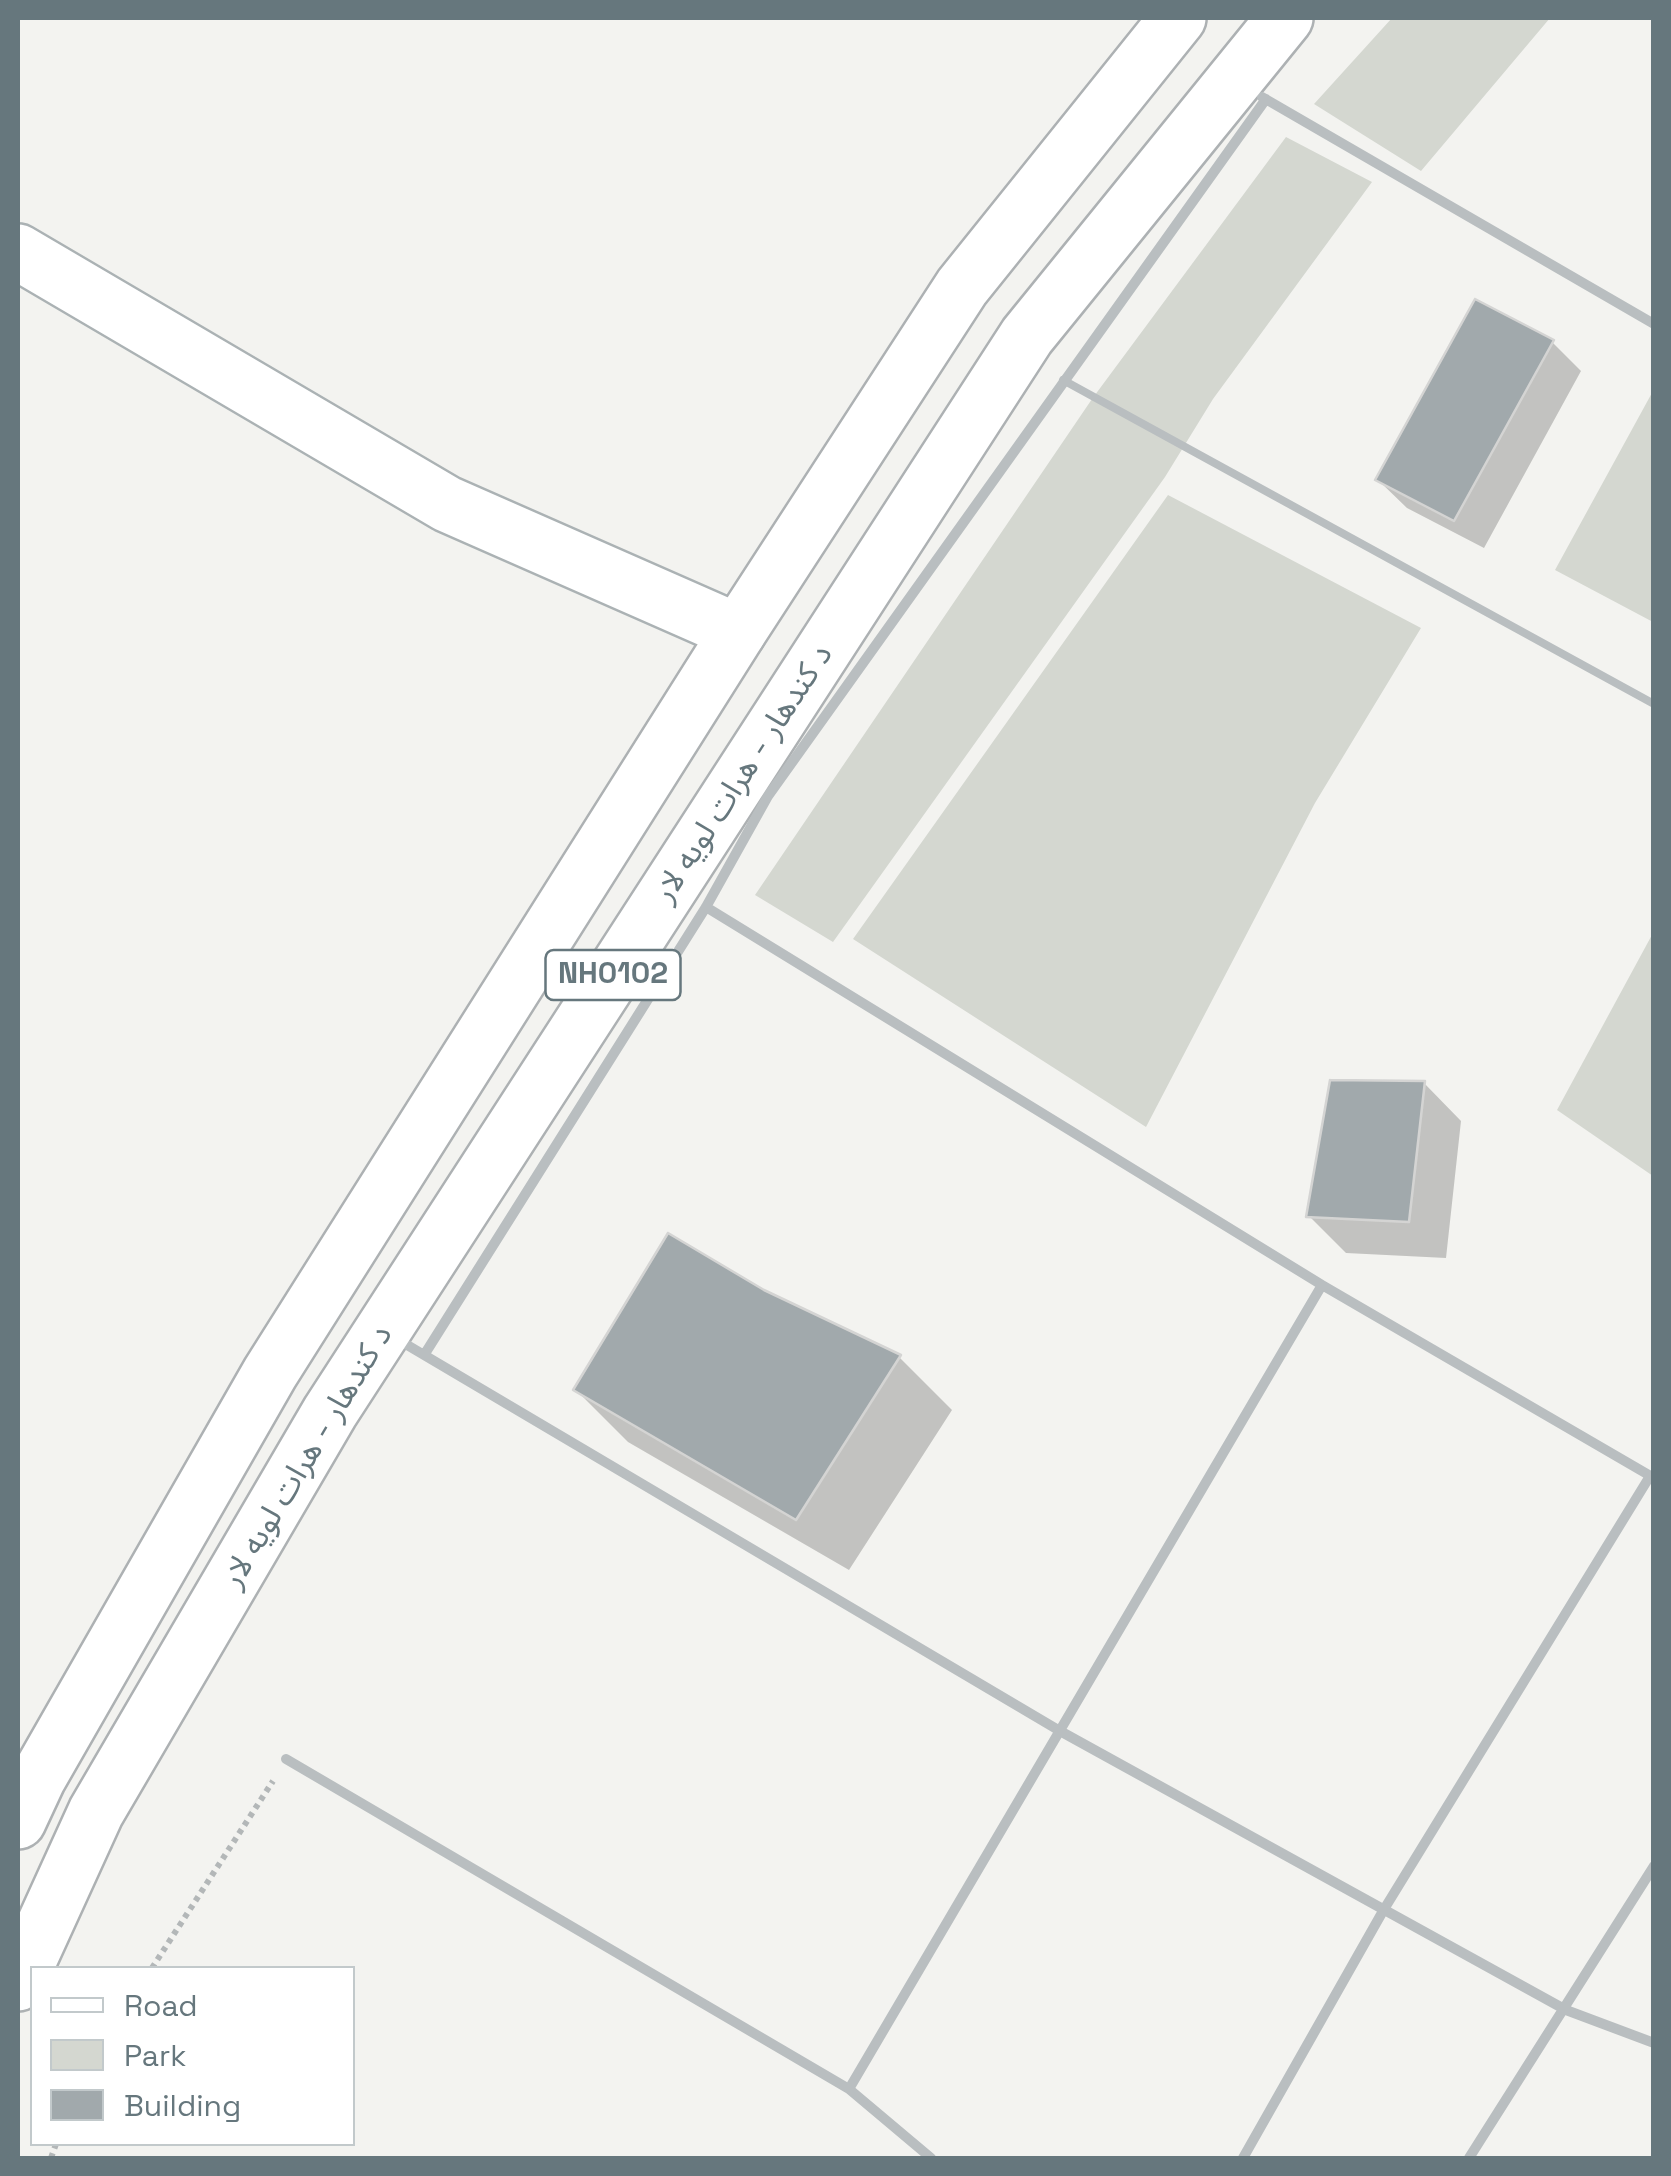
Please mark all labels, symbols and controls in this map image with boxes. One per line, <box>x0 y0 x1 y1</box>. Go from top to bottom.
street label: د کندهار - هرات لويه لار <box>646 638 842 910</box>
road number: NH0102 <box>546 950 680 1000</box>
street label: د کندهار - هرات لويه لار <box>214 1318 402 1596</box>
legend <box>30 1966 355 2146</box>
text: Road <box>124 1986 198 2025</box>
text: Park <box>124 2036 186 2075</box>
text: Building <box>124 2086 241 2125</box>

